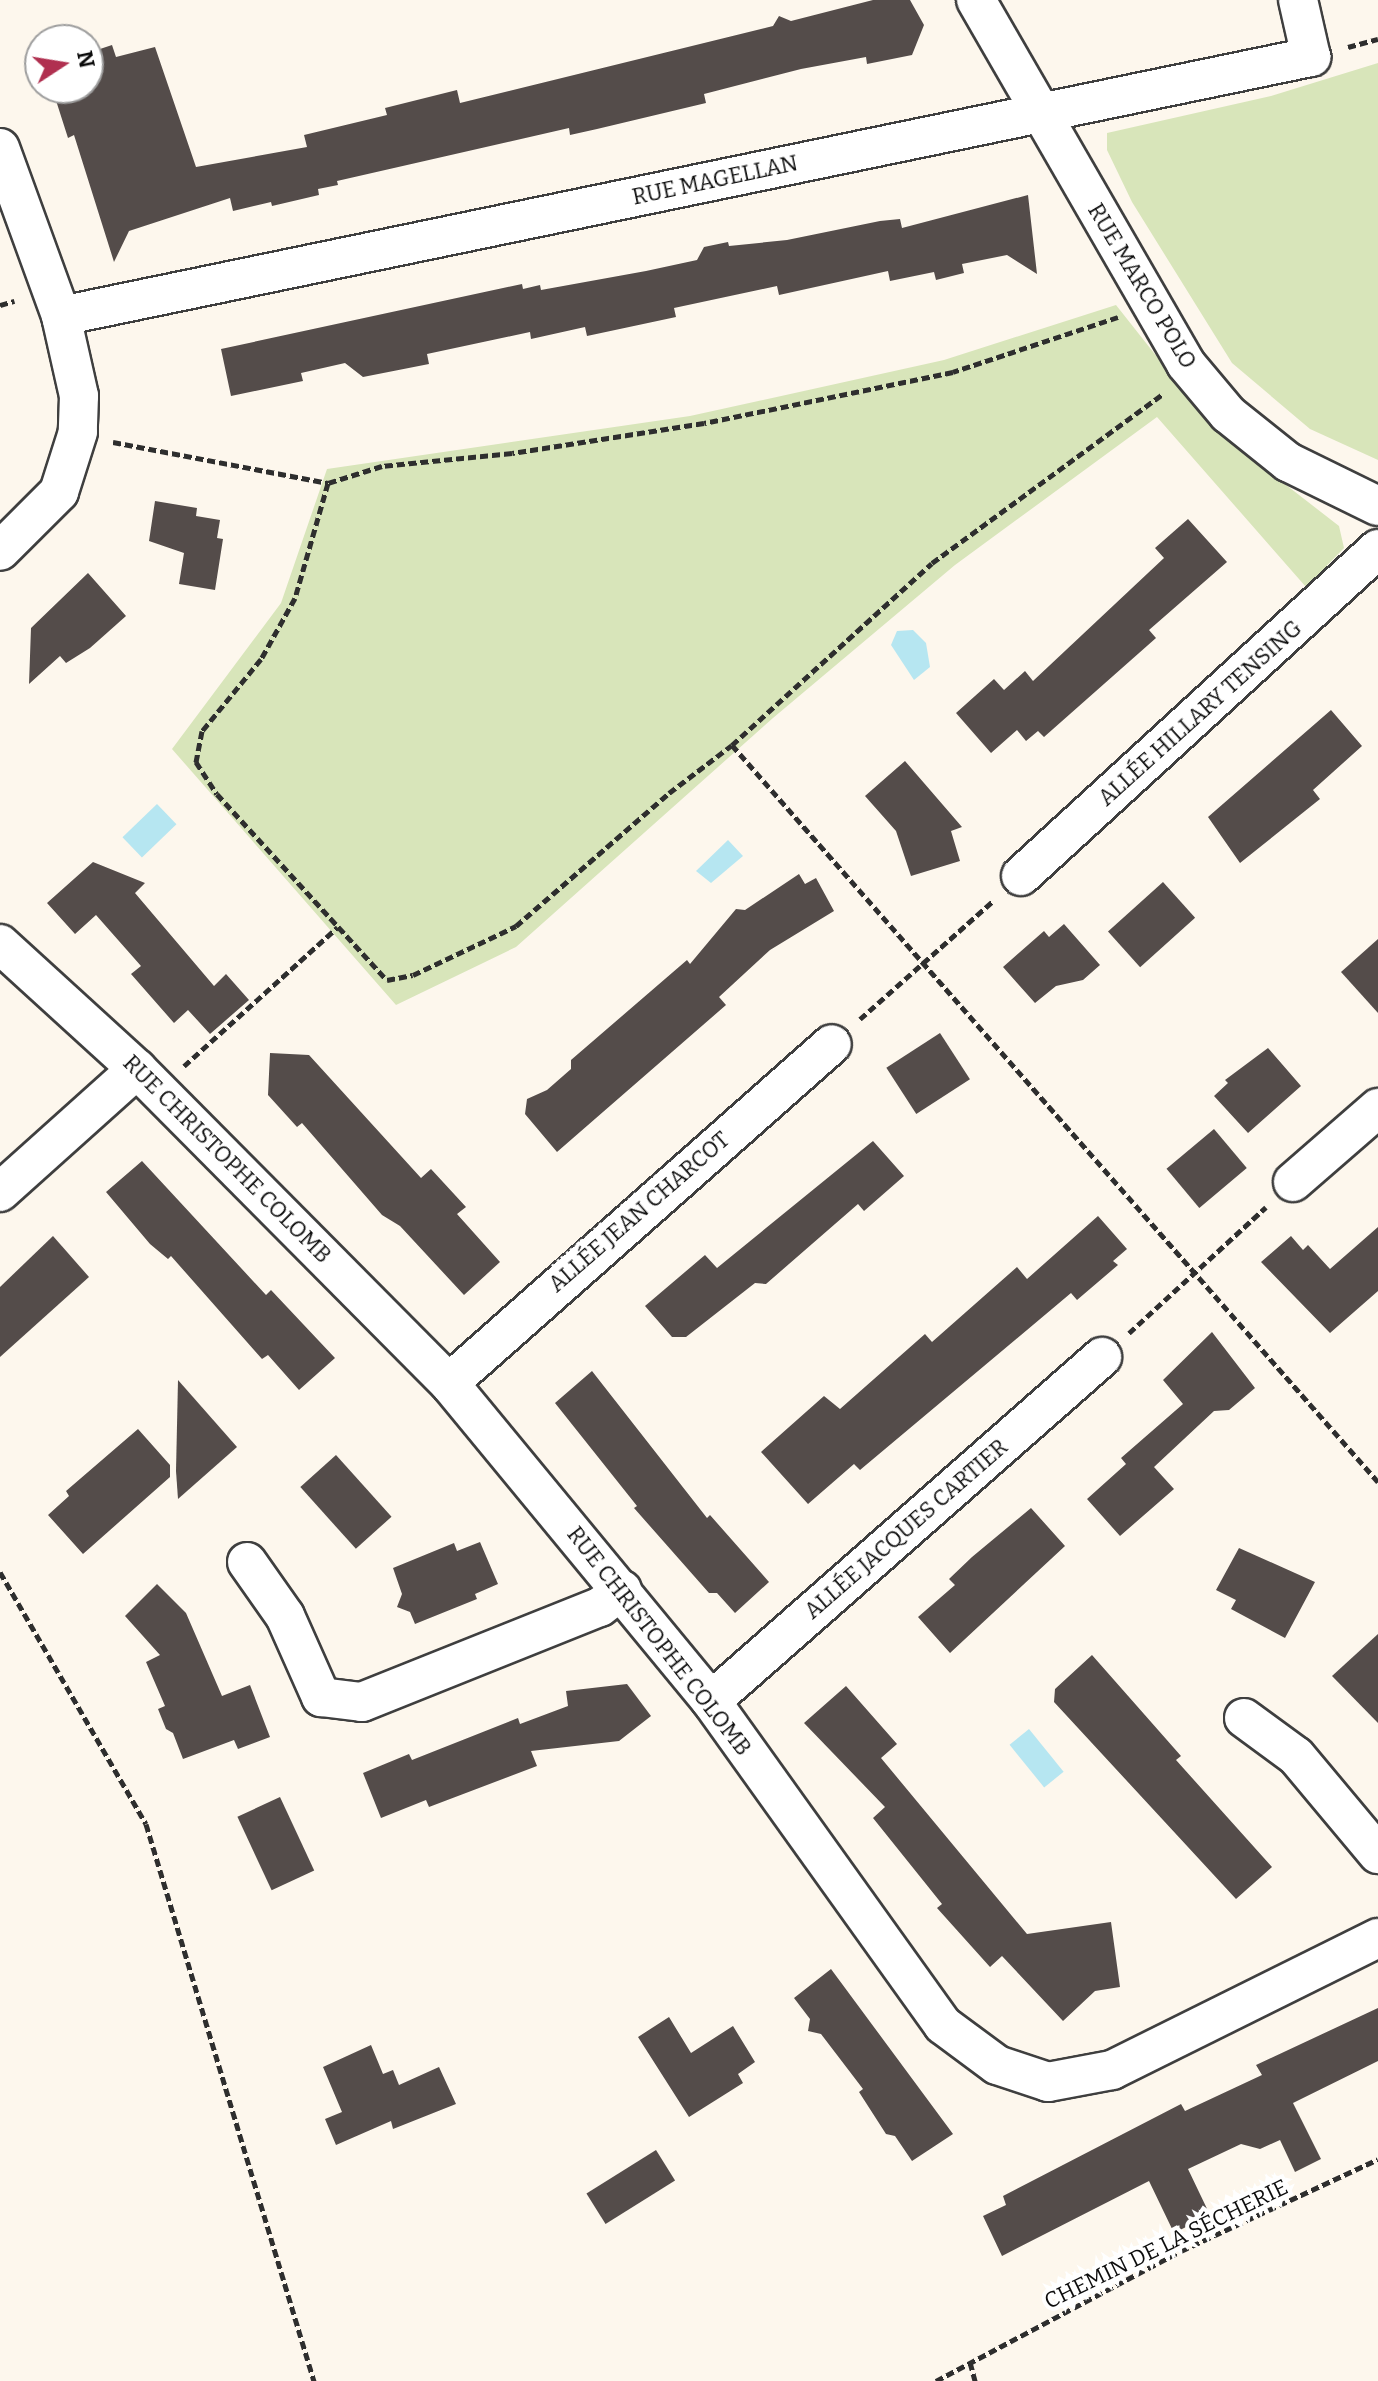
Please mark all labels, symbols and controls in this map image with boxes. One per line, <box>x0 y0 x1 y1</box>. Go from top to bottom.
north arrow <box>24 24 104 104</box>
text: N <box>71 48 101 70</box>
street label: RUE MAGELLAN <box>630 150 800 210</box>
street label: RUE MARCO POLO <box>1082 199 1202 373</box>
street label: ALLÉE HILLARY TENSING <box>1093 615 1307 811</box>
street label: RUE CHRISTOPHE COLOMB <box>118 1050 336 1268</box>
street label: ALLÉE JEAN CHARCOT <box>543 1126 735 1298</box>
street label: ALLÉE JACQUES CARTIER <box>799 1434 1013 1624</box>
street label: RUE CHRISTOPHE COLOMB <box>562 1521 756 1761</box>
street label: CHEMIN DE LA SÉCHERIE <box>1040 2173 1292 2315</box>

